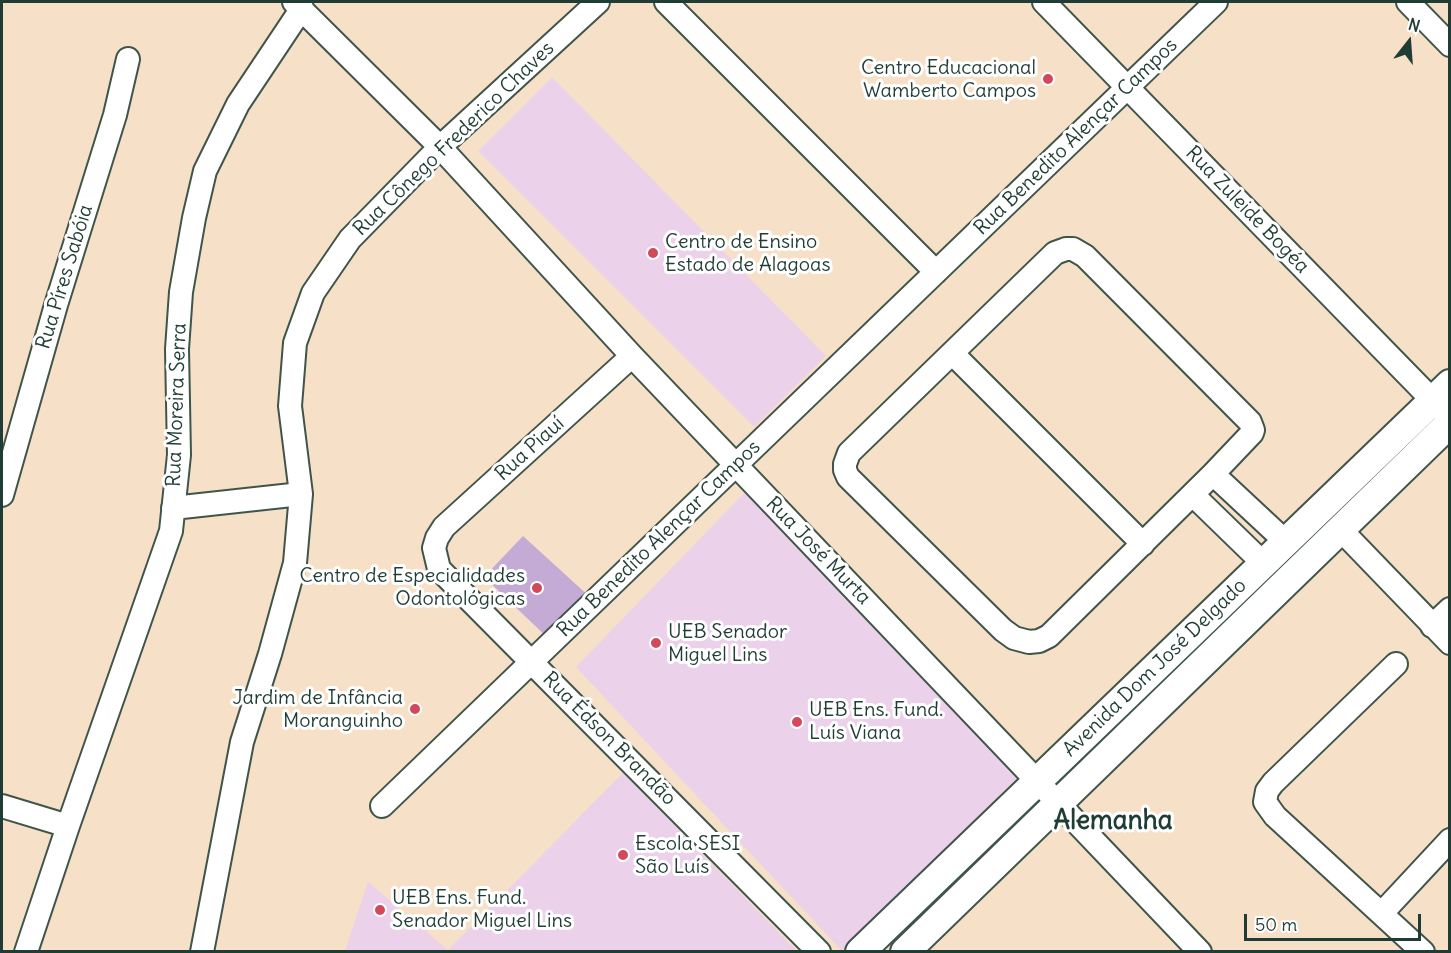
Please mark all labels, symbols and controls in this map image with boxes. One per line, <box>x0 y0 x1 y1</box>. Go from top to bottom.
north arrow <box>1379 12 1439 72</box>
text: N <box>1406 14 1422 36</box>
street label: Rua Benedito Alençar Campos <box>969 33 1183 241</box>
street label: Rua Cônego Frederico Chaves <box>349 37 559 241</box>
place label: Centro Educacional Wamberto Campos <box>861 56 1036 103</box>
marker: Centro Educacional Wamberto Campos <box>1041 72 1055 86</box>
street label: Rua Zuleide Bogéa <box>1180 141 1314 279</box>
street label: Rua Píres Sabóia <box>32 202 98 352</box>
place label: Centro de Ensino Estado de Alagoas <box>665 230 830 277</box>
marker: Centro de Ensino Estado de Alagoas <box>646 246 660 260</box>
street label: Rua Moreira Serra <box>162 323 192 487</box>
street label: Rua Piauí <box>491 412 569 486</box>
street label: Rua Benedito Alençar Campos <box>552 435 766 643</box>
street label: Rua José Murta <box>761 492 875 610</box>
place label: Centro de Especialidades Odontológicas <box>300 564 525 611</box>
street label: Avenida Dom José Delgado <box>1058 574 1252 762</box>
marker: Centro de Especialidades Odontológicas <box>530 581 544 595</box>
place label: UEB Senador Miguel Lins <box>668 620 787 667</box>
marker: UEB Senador Miguel Lins <box>649 636 663 650</box>
street label: Rua Édson Brandão <box>537 667 681 811</box>
place label: Jardim de Infância Moranguinho <box>232 686 403 733</box>
place label: UEB Ens. Fund. Luís Viana <box>809 698 943 745</box>
marker: Jardim de Infância Moranguinho <box>408 702 422 716</box>
marker: UEB Ens. Fund. Luís Viana <box>790 715 804 729</box>
district label: Alemanha <box>1053 806 1173 838</box>
place label: Escola SESI São Luís <box>635 832 740 879</box>
marker: Escola SESI São Luís <box>616 848 630 862</box>
place label: UEB Ens. Fund. Senador Miguel Lins <box>392 886 572 933</box>
scale bar <box>1247 902 1424 940</box>
marker: UEB Ens. Fund. Senador Miguel Lins <box>373 903 387 917</box>
text: 50 m <box>1255 913 1297 936</box>

